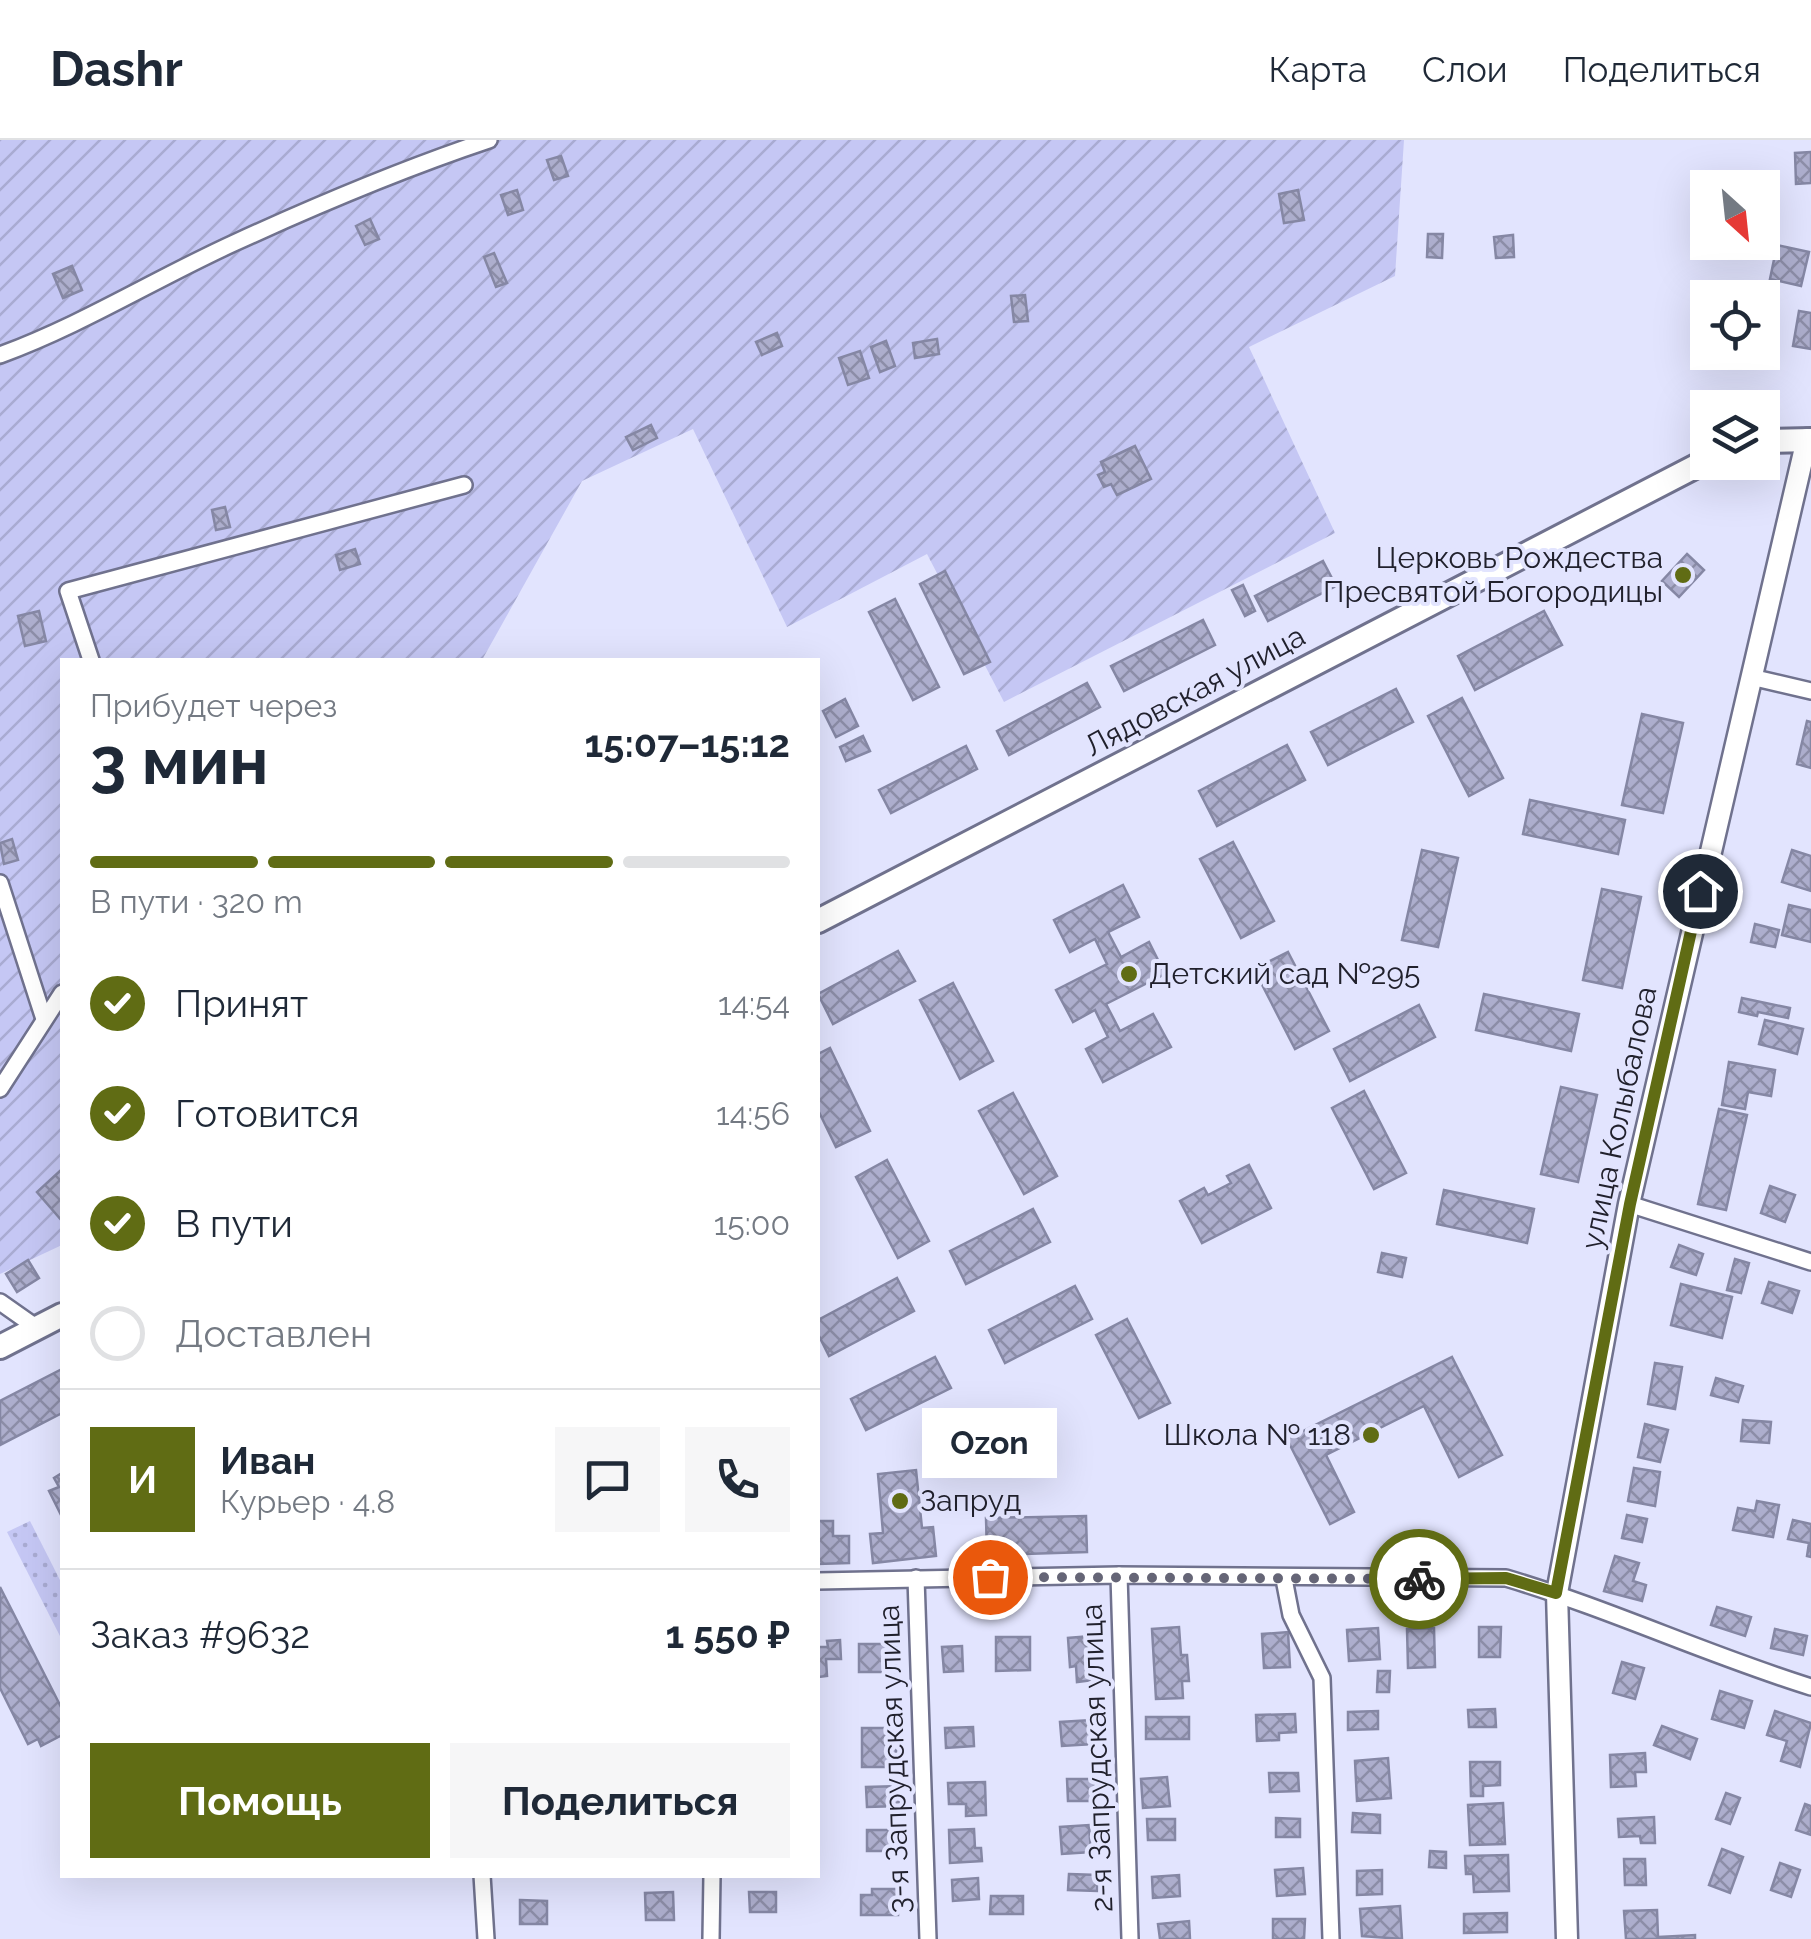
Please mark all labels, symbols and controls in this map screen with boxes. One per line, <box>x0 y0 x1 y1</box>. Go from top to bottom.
text: Dashr <box>50 41 183 97</box>
text: Карта <box>1269 49 1367 90</box>
text: Слои <box>1422 49 1508 90</box>
text: Поделиться <box>1563 49 1761 90</box>
north arrow <box>1690 170 1780 260</box>
map controls <box>1690 170 1780 480</box>
button: locate <box>1690 280 1780 370</box>
button: layers <box>1690 390 1780 480</box>
place label: Церковь Рождества Пресвятой Богородицы <box>1323 540 1663 609</box>
marker: Церковь Рождества Пресвятой Богородицы <box>1672 564 1694 586</box>
street label: Лядовская улица <box>1079 618 1311 763</box>
text: Прибудет через <box>90 687 337 724</box>
text: 15:07–15:12 <box>585 721 790 766</box>
text: 3 мин <box>90 723 268 799</box>
pin <box>1658 849 1743 934</box>
icon: home <box>1673 864 1728 919</box>
text: В пути · 320 m <box>90 883 303 920</box>
place label: Детский сад №295 <box>1149 956 1420 991</box>
marker: Детский сад №295 <box>1118 963 1140 985</box>
icon: check <box>90 976 145 1031</box>
text: Принят <box>175 981 308 1026</box>
street label: улица Колыбалова <box>1574 983 1663 1253</box>
text: 14:54 <box>718 985 790 1022</box>
icon: check <box>90 1086 145 1141</box>
text: Готовится <box>175 1091 359 1136</box>
text: 14:56 <box>716 1095 790 1132</box>
icon: check <box>90 1196 145 1251</box>
text: В пути <box>175 1201 293 1246</box>
text: 15:00 <box>714 1205 790 1242</box>
text: Доставлен <box>175 1311 372 1356</box>
callout: Ozon <box>922 1407 1058 1477</box>
place label: Школа № 118 <box>1163 1417 1351 1452</box>
text: Ozon <box>950 1424 1029 1461</box>
marker: Школа № 118 <box>1360 1424 1382 1446</box>
button: chat <box>555 1427 660 1532</box>
button: phone <box>685 1427 790 1532</box>
text: Иван <box>220 1438 315 1483</box>
text: И <box>128 1457 157 1502</box>
text: Курьер · 4.8 <box>220 1483 395 1520</box>
place label: Запруд <box>920 1483 1021 1518</box>
marker: Запруд <box>889 1490 911 1512</box>
courier <box>1369 1529 1469 1629</box>
pin <box>948 1535 1033 1620</box>
icon: bag <box>963 1550 1018 1605</box>
icon: bike <box>1392 1552 1447 1607</box>
street label: 2-я Запрудская улица <box>1074 1603 1119 1913</box>
street label: 3-я Запрудская улица <box>871 1604 916 1914</box>
text: Заказ #9632 <box>90 1612 310 1657</box>
text: 1 550 ₽ <box>665 1612 790 1657</box>
button: Помощь <box>90 1743 430 1858</box>
button: Поделиться <box>450 1743 790 1858</box>

